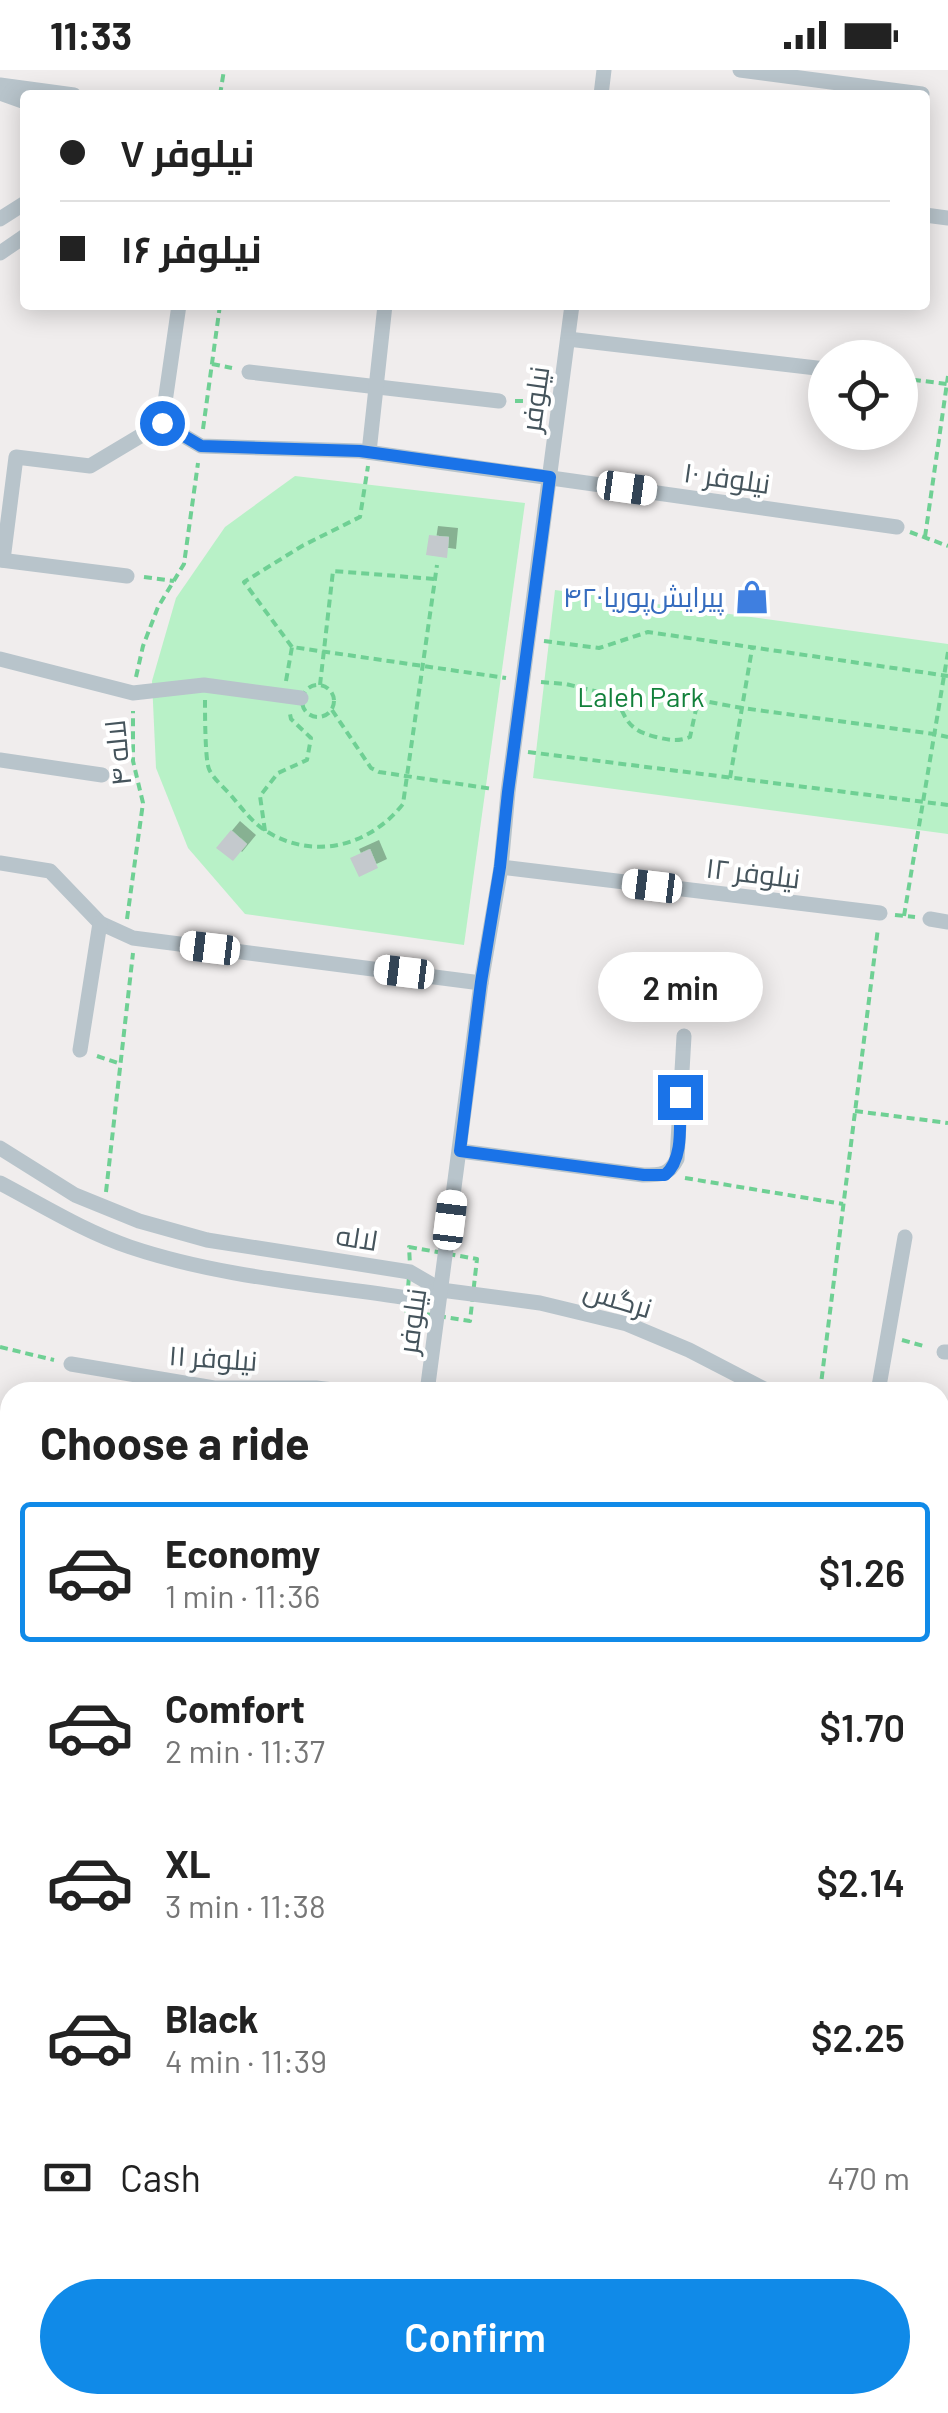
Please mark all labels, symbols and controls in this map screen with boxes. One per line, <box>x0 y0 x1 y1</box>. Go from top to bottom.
text: 11:33 <box>50 12 132 58</box>
text: نیلوفر ۷ <box>120 129 255 175</box>
text: نیلوفر ۱۶ <box>120 225 262 271</box>
map controls <box>808 340 918 450</box>
button: locate <box>808 340 918 450</box>
street label: نیلوفر <box>512 364 555 436</box>
route start <box>140 401 185 446</box>
street label: نیلوفر ۱۰ <box>682 454 773 500</box>
car <box>595 469 659 507</box>
shop icon: پیرایش‌پوریا۴۲۰ <box>733 578 771 616</box>
place label: پیرایش‌پوریا۴۲۰ <box>563 579 725 616</box>
park label: Laleh Park <box>577 679 705 713</box>
street label: لاله ۴ <box>97 718 137 788</box>
street label: نیلوفر ۱۲ <box>704 849 802 895</box>
car <box>620 867 684 905</box>
car <box>178 929 242 967</box>
callout: 2 min <box>598 952 762 1022</box>
car <box>372 953 436 991</box>
text: 2 min <box>642 968 719 1006</box>
route end <box>658 1075 703 1120</box>
car <box>431 1188 469 1252</box>
street label: لاله <box>334 1217 381 1257</box>
street label: نرگس <box>580 1272 657 1325</box>
street label: نیلوفر <box>389 1286 432 1358</box>
street label: نیلوفر ۱۱ <box>168 1337 259 1377</box>
text: Choose a ride <box>40 1415 310 1469</box>
icon: car <box>45 1527 135 1617</box>
text: Economy <box>165 1530 320 1576</box>
text: $1.26 <box>819 1549 905 1595</box>
text: 1 min · 11:36 <box>165 1576 320 1614</box>
icon: car <box>45 1682 135 1772</box>
text: Comfort <box>165 1685 305 1731</box>
text: $1.70 <box>820 1704 905 1750</box>
text: 2 min · 11:37 <box>165 1731 325 1769</box>
icon: car <box>45 1837 135 1927</box>
text: XL <box>165 1840 211 1886</box>
text: $2.14 <box>816 1859 905 1905</box>
text: 3 min · 11:38 <box>165 1886 326 1924</box>
icon: car <box>45 1992 135 2082</box>
text: Black <box>165 1995 259 2041</box>
text: $2.25 <box>811 2014 905 2060</box>
text: 4 min · 11:39 <box>165 2041 327 2079</box>
icon: cash <box>40 2150 95 2205</box>
text: Cash <box>120 2154 201 2200</box>
text: 470 m <box>827 2158 910 2196</box>
button: Confirm <box>40 2279 910 2394</box>

